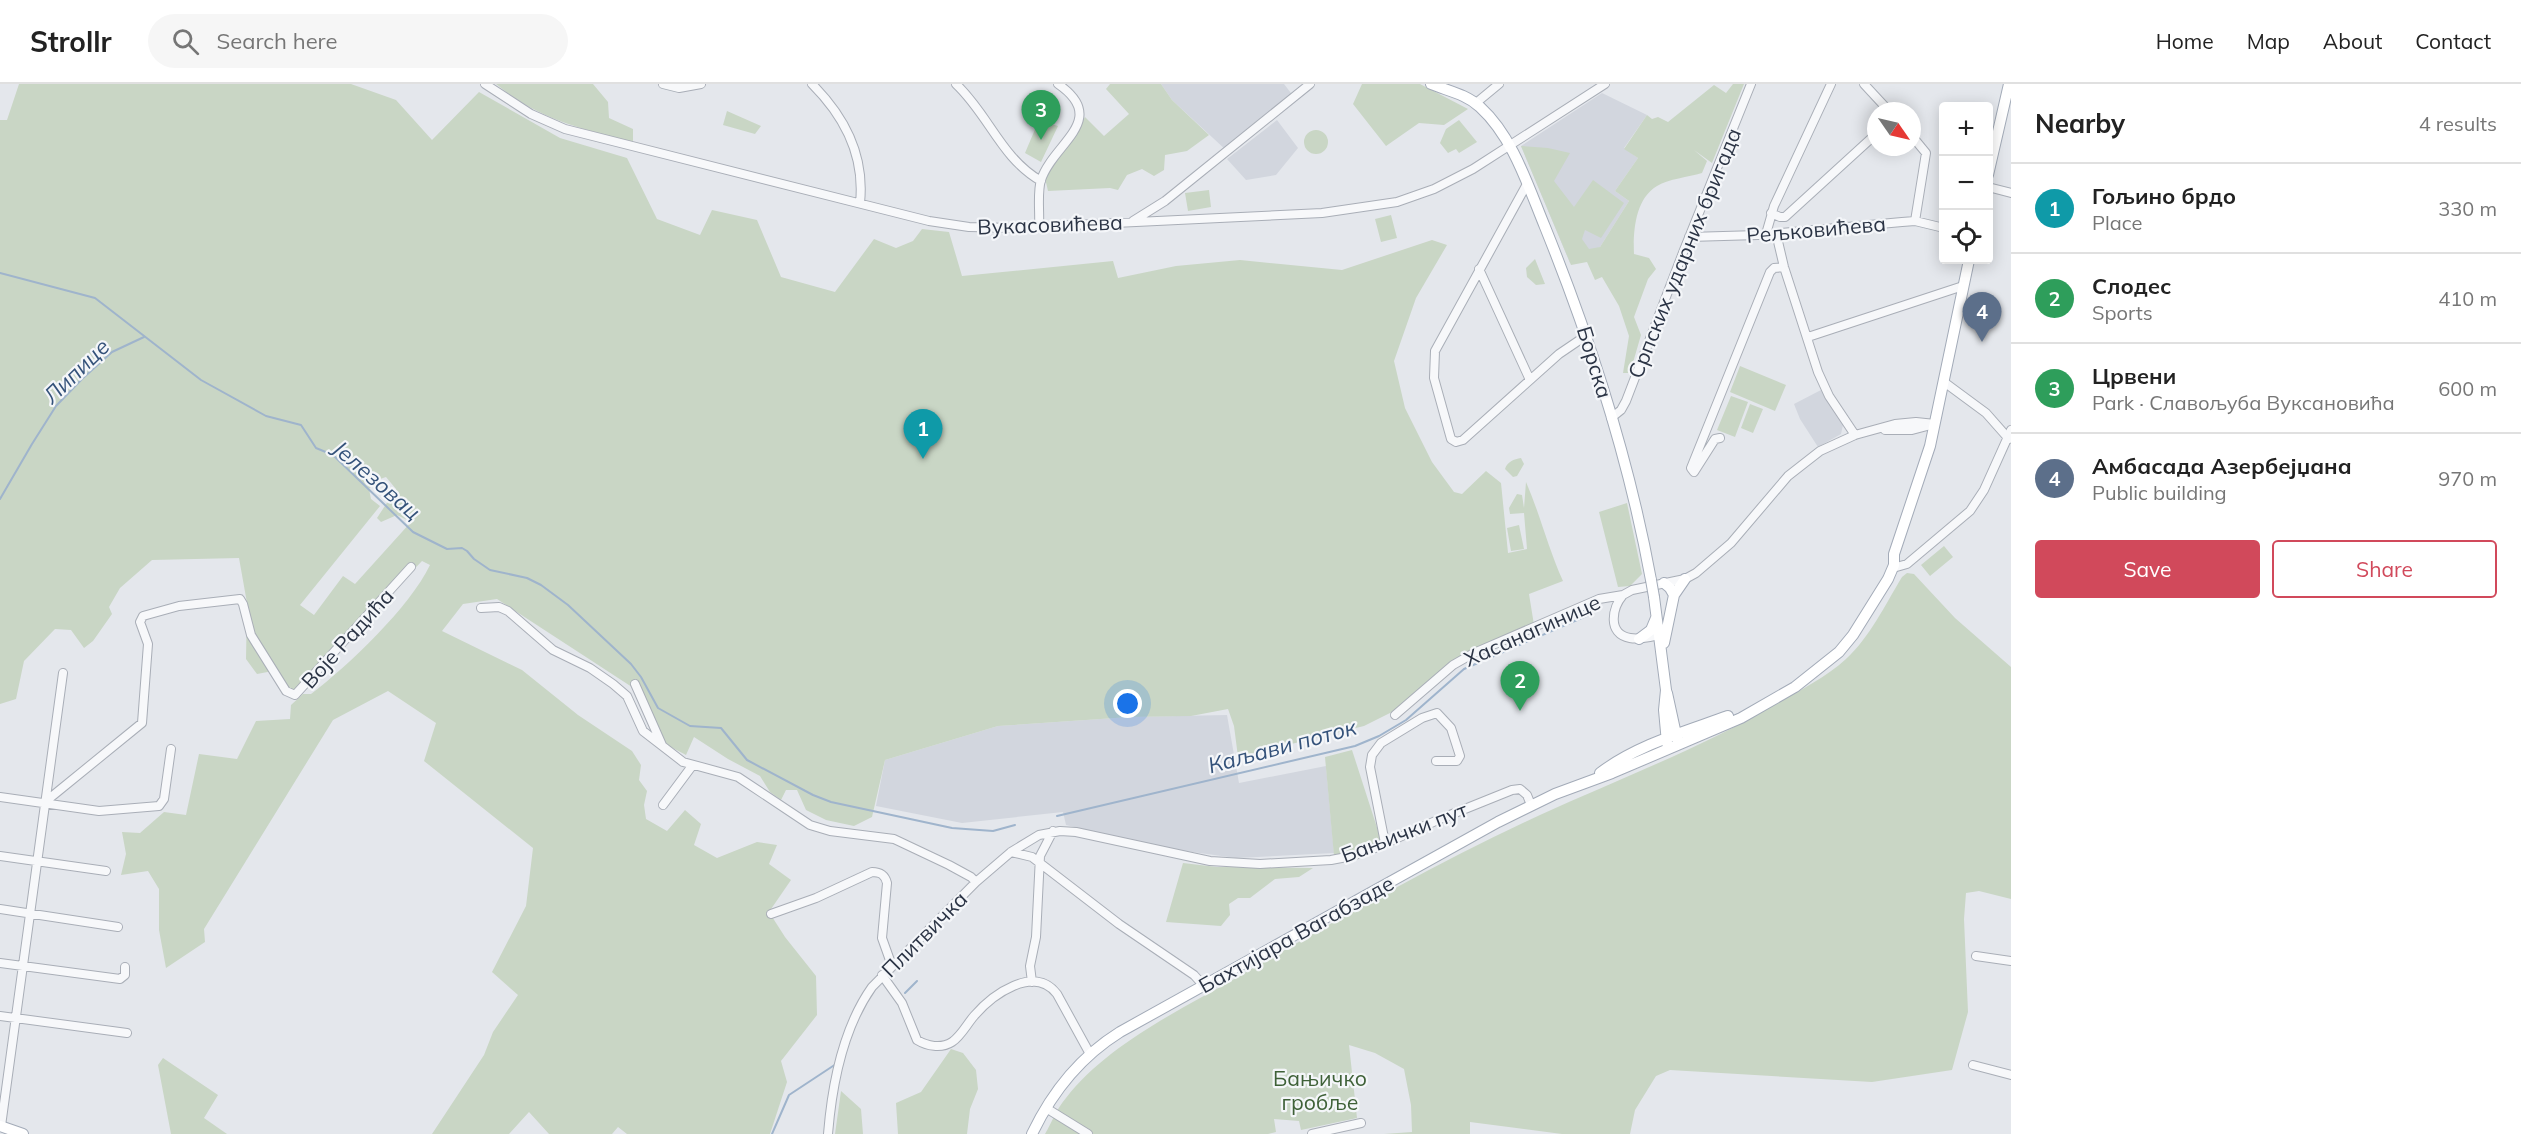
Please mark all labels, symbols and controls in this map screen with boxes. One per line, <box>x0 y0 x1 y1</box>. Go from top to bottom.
search box <box>148 14 568 68</box>
text: Strollr <box>30 24 112 59</box>
icon: search <box>169 25 202 58</box>
text: Search here <box>217 27 337 55</box>
text: Home <box>2156 28 2214 54</box>
text: Map <box>2247 28 2290 54</box>
text: About <box>2323 28 2382 54</box>
text: Contact <box>2415 28 2491 54</box>
pin: 3 <box>1022 91 1060 140</box>
north arrow <box>1867 102 1921 156</box>
map controls <box>1939 102 1993 264</box>
button: + <box>1939 102 1993 156</box>
text: Nearby <box>2035 107 2125 140</box>
text: 4 results <box>2419 111 2497 136</box>
street label: Српских ударних бригада <box>1622 124 1746 382</box>
button: − <box>1939 156 1993 210</box>
text: Гољино брдо <box>2092 182 2236 210</box>
text: 1 <box>2049 196 2061 221</box>
text: 330 m <box>2438 196 2497 221</box>
street label: Вукасовићева <box>977 208 1123 240</box>
street label: Рељковићева <box>1745 210 1887 248</box>
button: locate <box>1939 210 1993 264</box>
text: Place <box>2092 210 2142 235</box>
text: Слодес <box>2092 272 2172 300</box>
text: 2 <box>2049 286 2061 311</box>
text: 410 m <box>2438 286 2497 311</box>
pin: 4 <box>1962 292 2002 342</box>
text: Sports <box>2092 300 2153 325</box>
street label: Борска <box>1572 323 1618 401</box>
water label: Липице <box>36 333 115 410</box>
text: Црвени <box>2092 362 2176 390</box>
text: 3 <box>2049 376 2061 401</box>
text: 600 m <box>2438 376 2497 401</box>
text: Park · Славољуба Вуксановића <box>2092 390 2395 415</box>
pin: 1 <box>904 410 942 459</box>
water label: Јелезовац <box>326 433 427 526</box>
text: Амбасада Азербејџана <box>2092 452 2352 480</box>
text: 4 <box>2049 466 2061 491</box>
text: 970 m <box>2438 466 2497 491</box>
text: Public building <box>2092 480 2227 505</box>
button: Save <box>2035 540 2260 598</box>
button: Share <box>2272 540 2497 598</box>
street label: Воје Радића <box>295 583 399 693</box>
street label: Хасанагинице <box>1460 588 1604 672</box>
pin: 2 <box>1500 662 1540 711</box>
your location <box>1113 689 1142 718</box>
water label: Каљави поток <box>1205 712 1360 779</box>
street label: Бањички пут <box>1337 796 1471 868</box>
street label: Бахтијара Вагабзаде <box>1194 870 1398 998</box>
street label: Плитвичка <box>876 886 972 982</box>
park label: Бањичко гробље <box>1273 1065 1367 1115</box>

